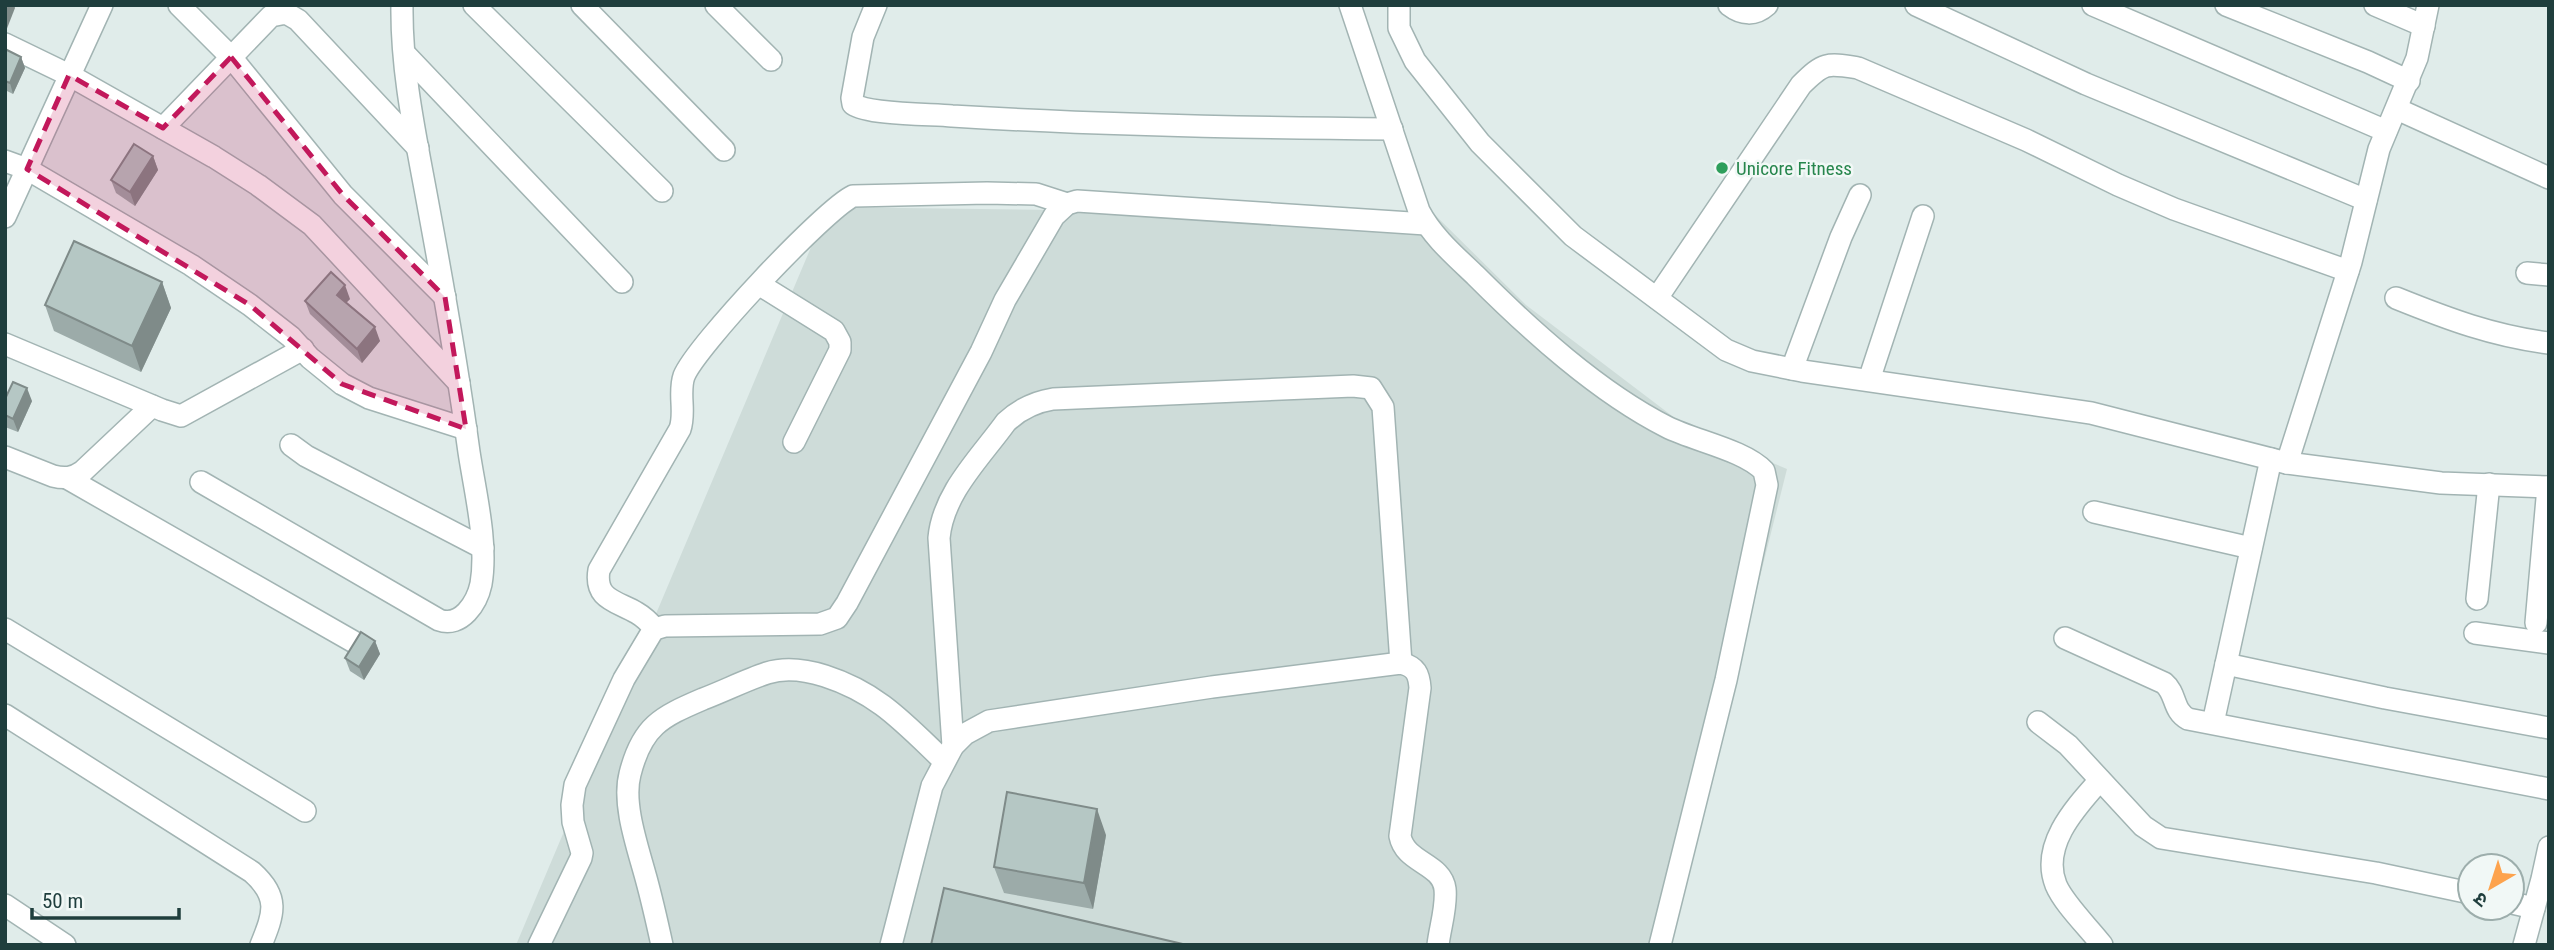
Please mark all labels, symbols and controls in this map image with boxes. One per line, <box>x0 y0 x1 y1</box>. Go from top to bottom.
place label: Unicore Fitness <box>1736 157 1852 180</box>
marker: Unicore Fitness <box>1714 160 1730 176</box>
north arrow <box>2456 852 2526 922</box>
scale bar <box>32 876 178 920</box>
text: उ <box>2468 887 2492 912</box>
text: 50 m <box>42 889 83 913</box>

